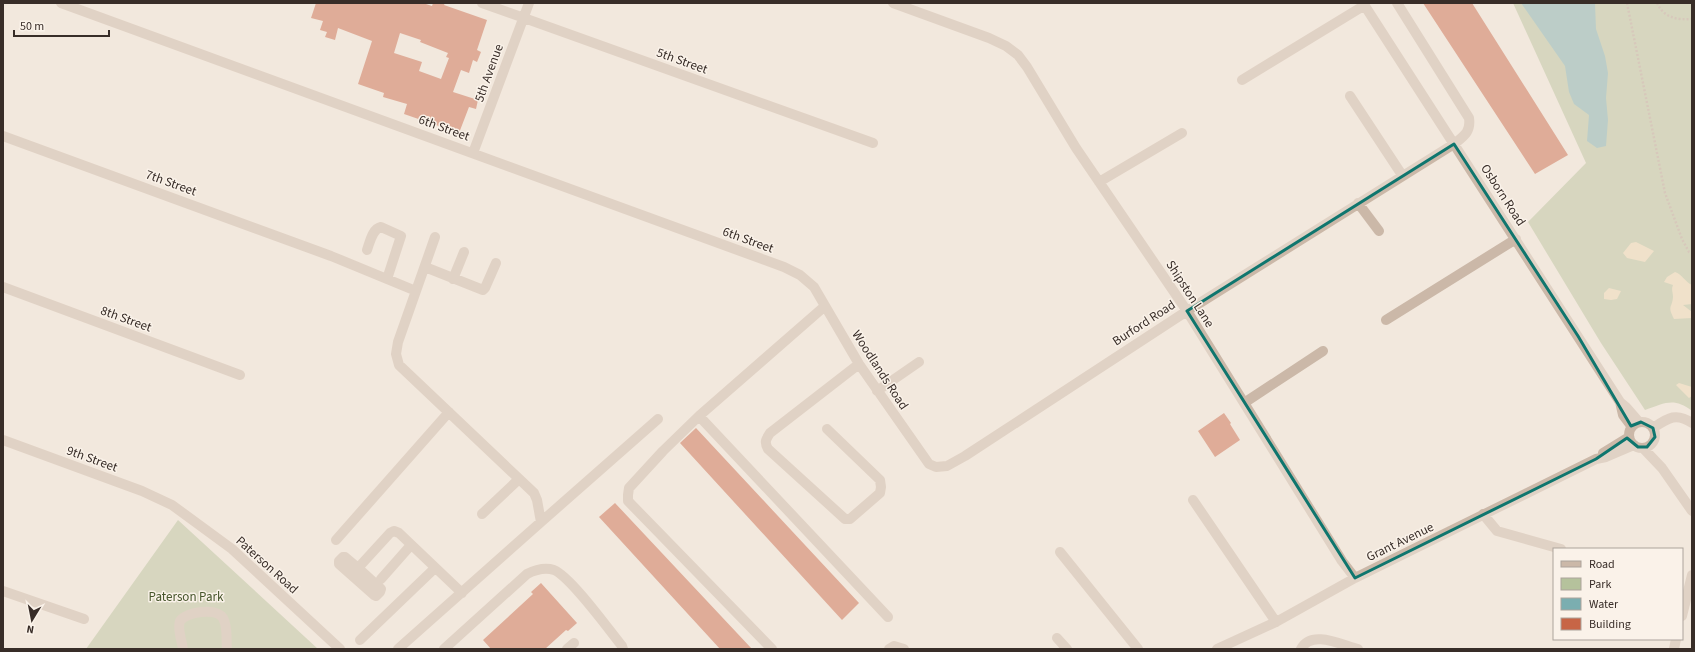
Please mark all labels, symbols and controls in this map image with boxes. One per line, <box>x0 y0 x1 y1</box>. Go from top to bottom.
scale bar <box>14 12 109 38</box>
text: 50 m <box>20 18 44 35</box>
street label: 5th Avenue <box>470 41 508 105</box>
street label: 5th Street <box>654 43 711 79</box>
street label: 6th Street <box>416 110 473 146</box>
street label: Osborn Road <box>1476 161 1530 229</box>
street label: 7th Street <box>143 165 200 201</box>
street label: 6th Street <box>720 222 777 258</box>
street label: Shipston Lane <box>1161 257 1219 331</box>
street label: Burford Road <box>1109 296 1179 350</box>
street label: 8th Street <box>98 301 155 337</box>
street label: Woodlands Road <box>847 327 913 413</box>
street label: 9th Street <box>64 441 121 477</box>
street label: Grant Avenue <box>1363 518 1437 566</box>
street label: Paterson Road <box>232 532 302 598</box>
legend <box>1553 548 1683 640</box>
text: Road <box>1589 556 1615 573</box>
text: Park <box>1589 576 1611 593</box>
park label: Paterson Park <box>149 588 224 606</box>
text: Water <box>1589 596 1619 613</box>
north arrow <box>12 600 52 640</box>
text: Building <box>1589 616 1631 633</box>
text: N <box>25 621 35 637</box>

